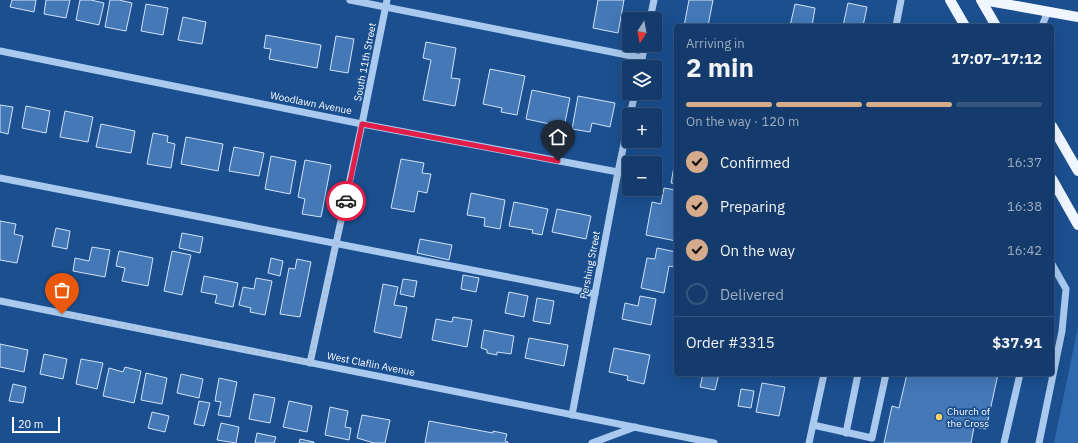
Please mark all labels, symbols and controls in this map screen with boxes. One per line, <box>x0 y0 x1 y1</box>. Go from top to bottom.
north arrow <box>622 12 662 52</box>
map controls <box>622 12 662 196</box>
street label: South 11th Street <box>351 21 379 102</box>
text: Arriving in <box>686 35 745 52</box>
text: 17:07–17:12 <box>951 49 1042 68</box>
text: 2 min <box>686 50 754 84</box>
button: layers <box>622 60 662 100</box>
street label: Woodlawn Avenue <box>269 89 353 117</box>
button: + <box>622 108 662 148</box>
text: On the way · 120 m <box>686 113 799 130</box>
pin <box>541 120 575 161</box>
icon: home <box>547 126 569 148</box>
icon: check <box>686 151 708 173</box>
text: Confirmed <box>720 153 790 172</box>
text: 16:37 <box>1007 154 1042 171</box>
button: − <box>622 156 662 196</box>
courier <box>326 181 366 221</box>
icon: car <box>335 190 357 212</box>
icon: check <box>686 195 708 217</box>
text: Preparing <box>720 197 785 216</box>
text: 16:38 <box>1007 198 1042 215</box>
street label: Pershing Street <box>577 230 603 300</box>
icon: check <box>686 239 708 261</box>
text: On the way <box>720 241 795 260</box>
text: 16:42 <box>1007 242 1042 259</box>
pin <box>45 273 79 314</box>
icon: bag <box>51 279 73 301</box>
text: Delivered <box>720 285 784 304</box>
text: Order #3315 <box>686 333 775 352</box>
text: $37.91 <box>992 333 1042 352</box>
street label: West Claflin Avenue <box>326 349 416 379</box>
place label: Church of the Cross <box>947 405 991 430</box>
marker: Church of the Cross <box>934 412 944 422</box>
scale bar <box>12 415 60 434</box>
text: 20 m <box>18 417 43 431</box>

